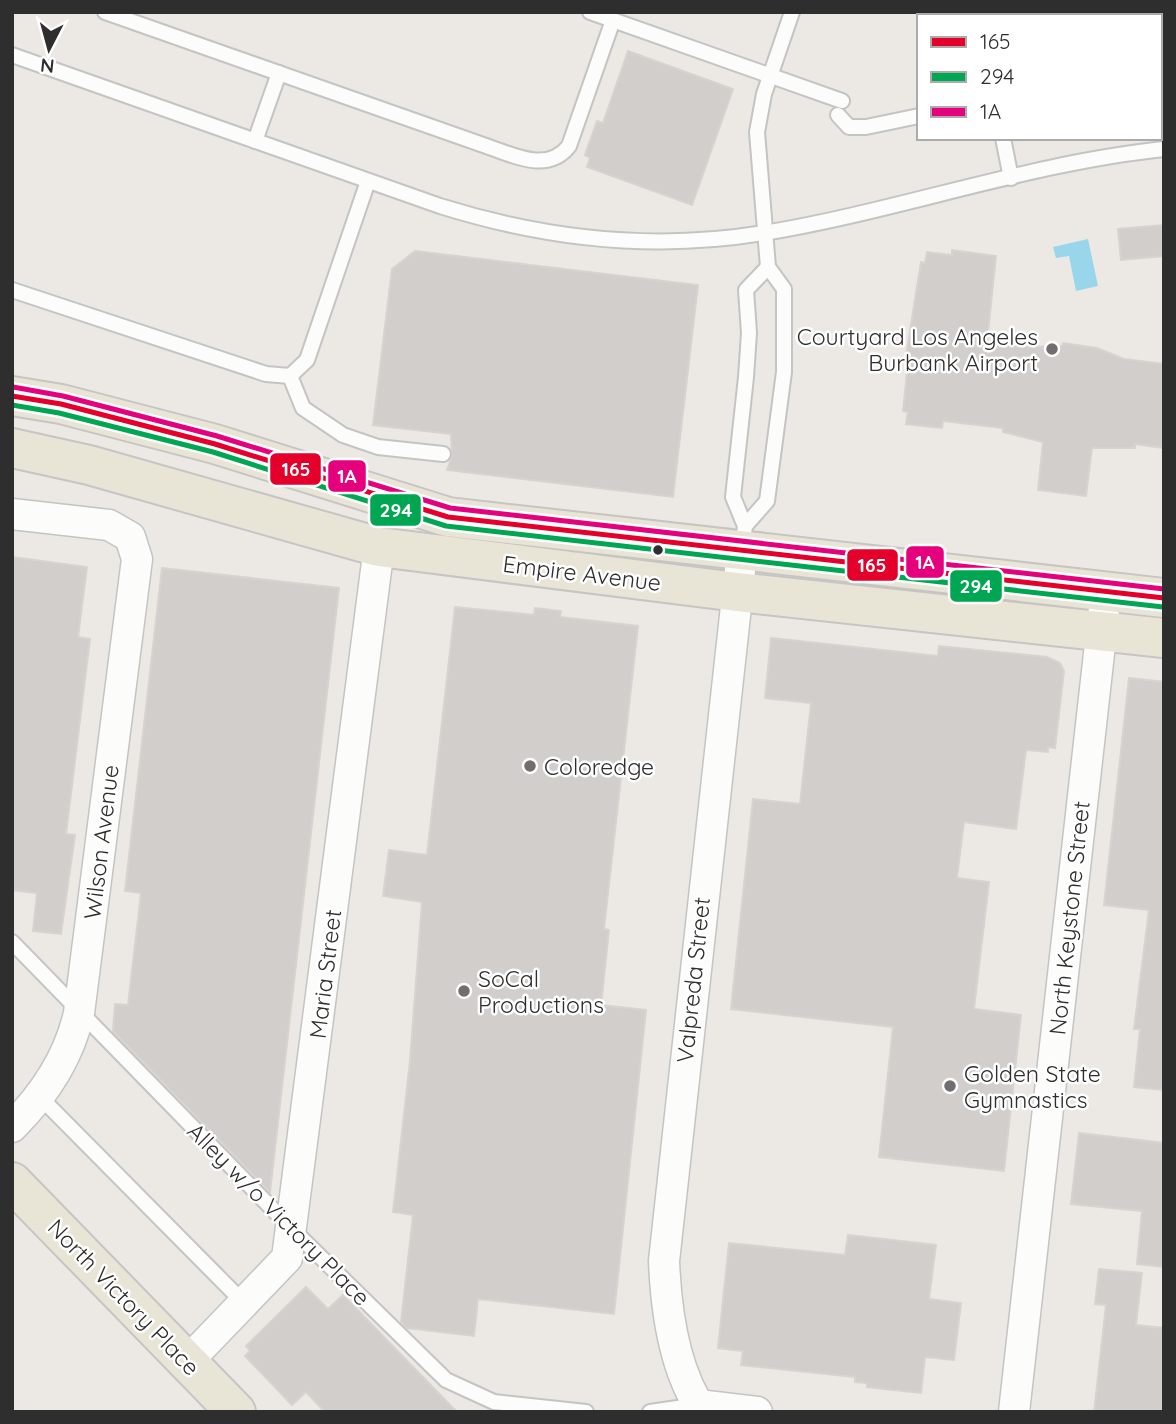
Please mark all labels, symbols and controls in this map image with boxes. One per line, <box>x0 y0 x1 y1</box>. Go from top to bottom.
north arrow <box>14 14 84 84</box>
legend <box>917 14 1162 140</box>
text: 165 <box>980 28 1011 54</box>
text: N <box>39 53 55 79</box>
text: 294 <box>980 63 1014 89</box>
text: 1A <box>980 98 1001 124</box>
place label: Courtyard Los Angeles Burbank Airport <box>797 322 1038 377</box>
marker: Courtyard Los Angeles Burbank Airport <box>1044 341 1060 357</box>
line badge: 165 <box>269 452 322 486</box>
text: 165 <box>282 457 310 481</box>
line badge: 1A <box>327 459 367 493</box>
text: 1A <box>337 464 357 488</box>
line badge: 294 <box>369 493 422 527</box>
text: 294 <box>380 498 412 522</box>
unlabelled marker <box>651 543 665 557</box>
line badge: 1A <box>905 545 945 579</box>
line badge: 165 <box>846 548 899 582</box>
street label: Empire Avenue <box>501 549 663 597</box>
text: 1A <box>915 550 935 574</box>
text: 165 <box>858 553 886 577</box>
line badge: 294 <box>949 569 1003 603</box>
text: 294 <box>960 574 992 598</box>
place label: Coloredge <box>544 752 654 781</box>
marker: Coloredge <box>522 758 538 774</box>
street label: Wilson Avenue <box>77 763 125 921</box>
street label: North Keystone Street <box>1042 799 1096 1036</box>
street label: Valpreda Street <box>670 895 716 1064</box>
street label: Maria Street <box>303 908 347 1040</box>
place label: SoCal Productions <box>478 964 604 1019</box>
marker: SoCal Productions <box>456 983 472 999</box>
place label: Golden State Gymnastics <box>964 1059 1101 1114</box>
marker: Golden State Gymnastics <box>942 1078 958 1094</box>
street label: Alley w/o Victory Place <box>182 1117 376 1311</box>
street label: North Victory Place <box>42 1213 206 1381</box>

